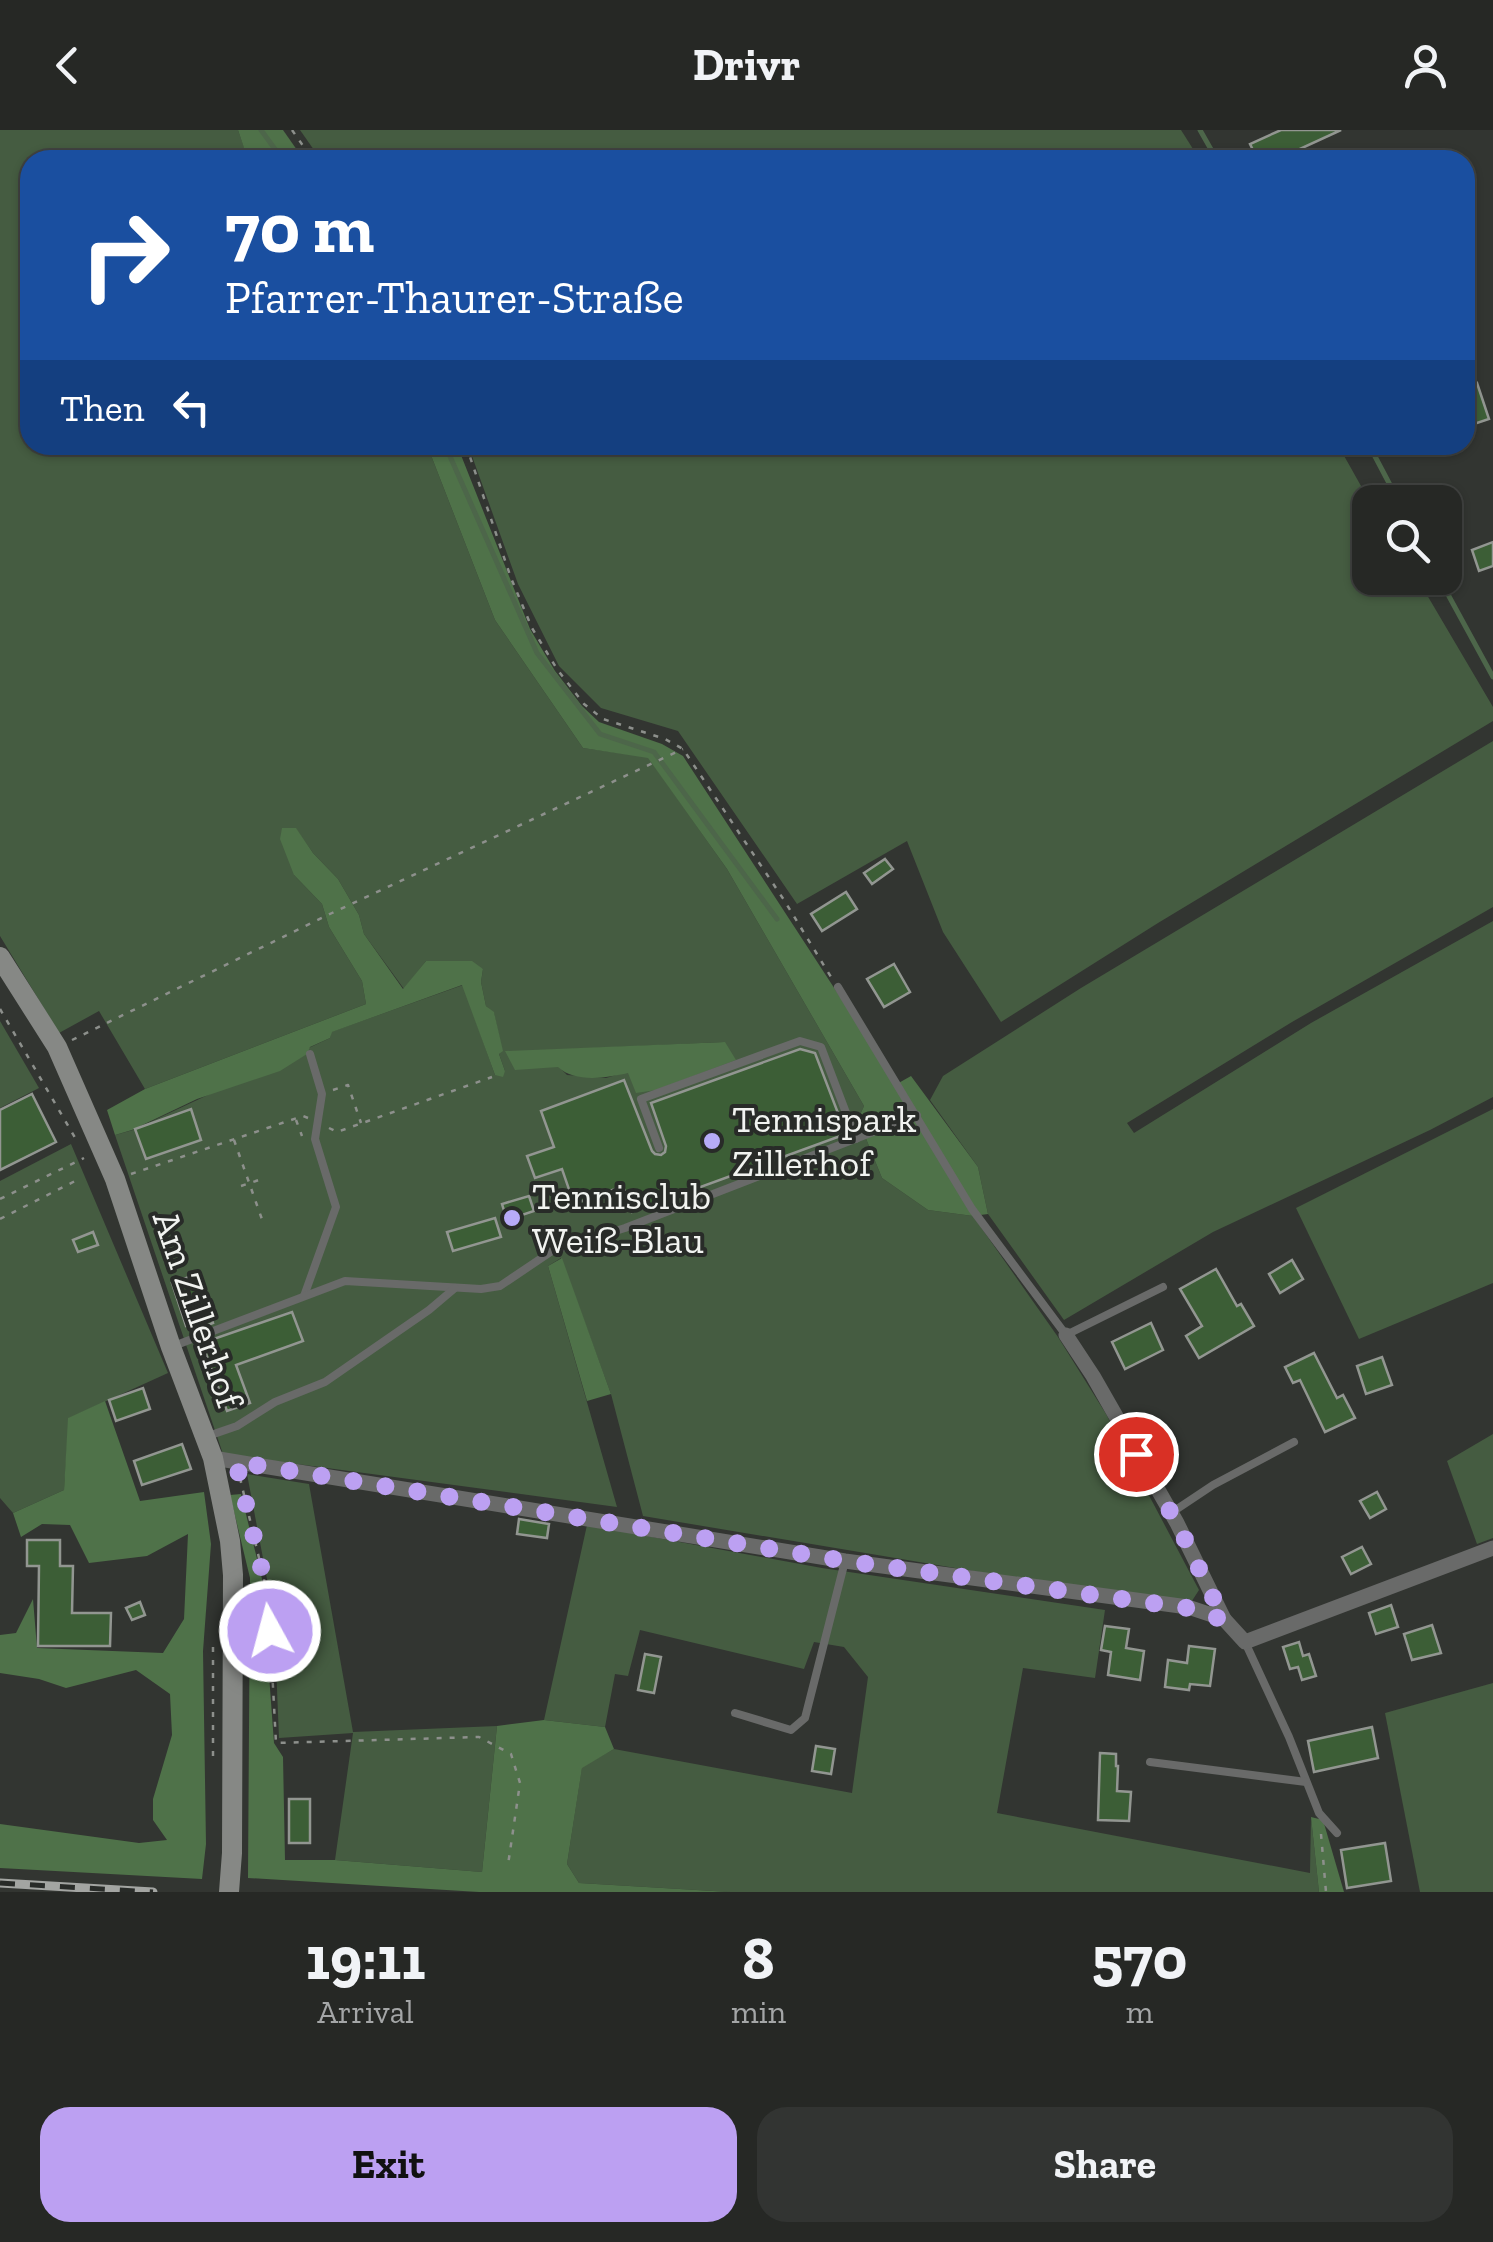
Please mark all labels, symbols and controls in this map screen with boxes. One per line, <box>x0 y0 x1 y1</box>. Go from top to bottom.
icon: back <box>40 38 95 93</box>
text: Drivr <box>693 38 800 92</box>
icon: person <box>1398 38 1453 93</box>
text: 70 m <box>225 186 374 270</box>
icon: right <box>60 190 190 320</box>
text: Pfarrer-Thaurer-Straße <box>225 271 684 325</box>
icon: left <box>164 380 219 435</box>
text: Then <box>60 385 144 431</box>
map controls <box>1352 485 1462 595</box>
button: search <box>1352 485 1462 595</box>
place label: Tennispark Zillerhof <box>732 1096 917 1186</box>
marker: Tennispark Zillerhof <box>701 1130 723 1152</box>
place label: Tennisclub Weiß-Blau <box>532 1173 711 1263</box>
street label: Am Zillerhof <box>143 1204 254 1416</box>
marker: Tennisclub Weiß-Blau <box>501 1207 523 1229</box>
pin <box>1094 1412 1179 1497</box>
icon: arrive <box>1109 1427 1164 1482</box>
position arrow <box>218 1579 322 1683</box>
text: 19:11 <box>306 1922 425 1994</box>
text: 8 <box>742 1922 775 1994</box>
text: 570 <box>1092 1922 1187 1994</box>
text: Arrival <box>317 1993 414 2031</box>
text: min <box>731 1993 786 2031</box>
text: m <box>1126 1993 1153 2031</box>
button: Exit <box>40 2107 737 2222</box>
button: Share <box>757 2107 1453 2222</box>

